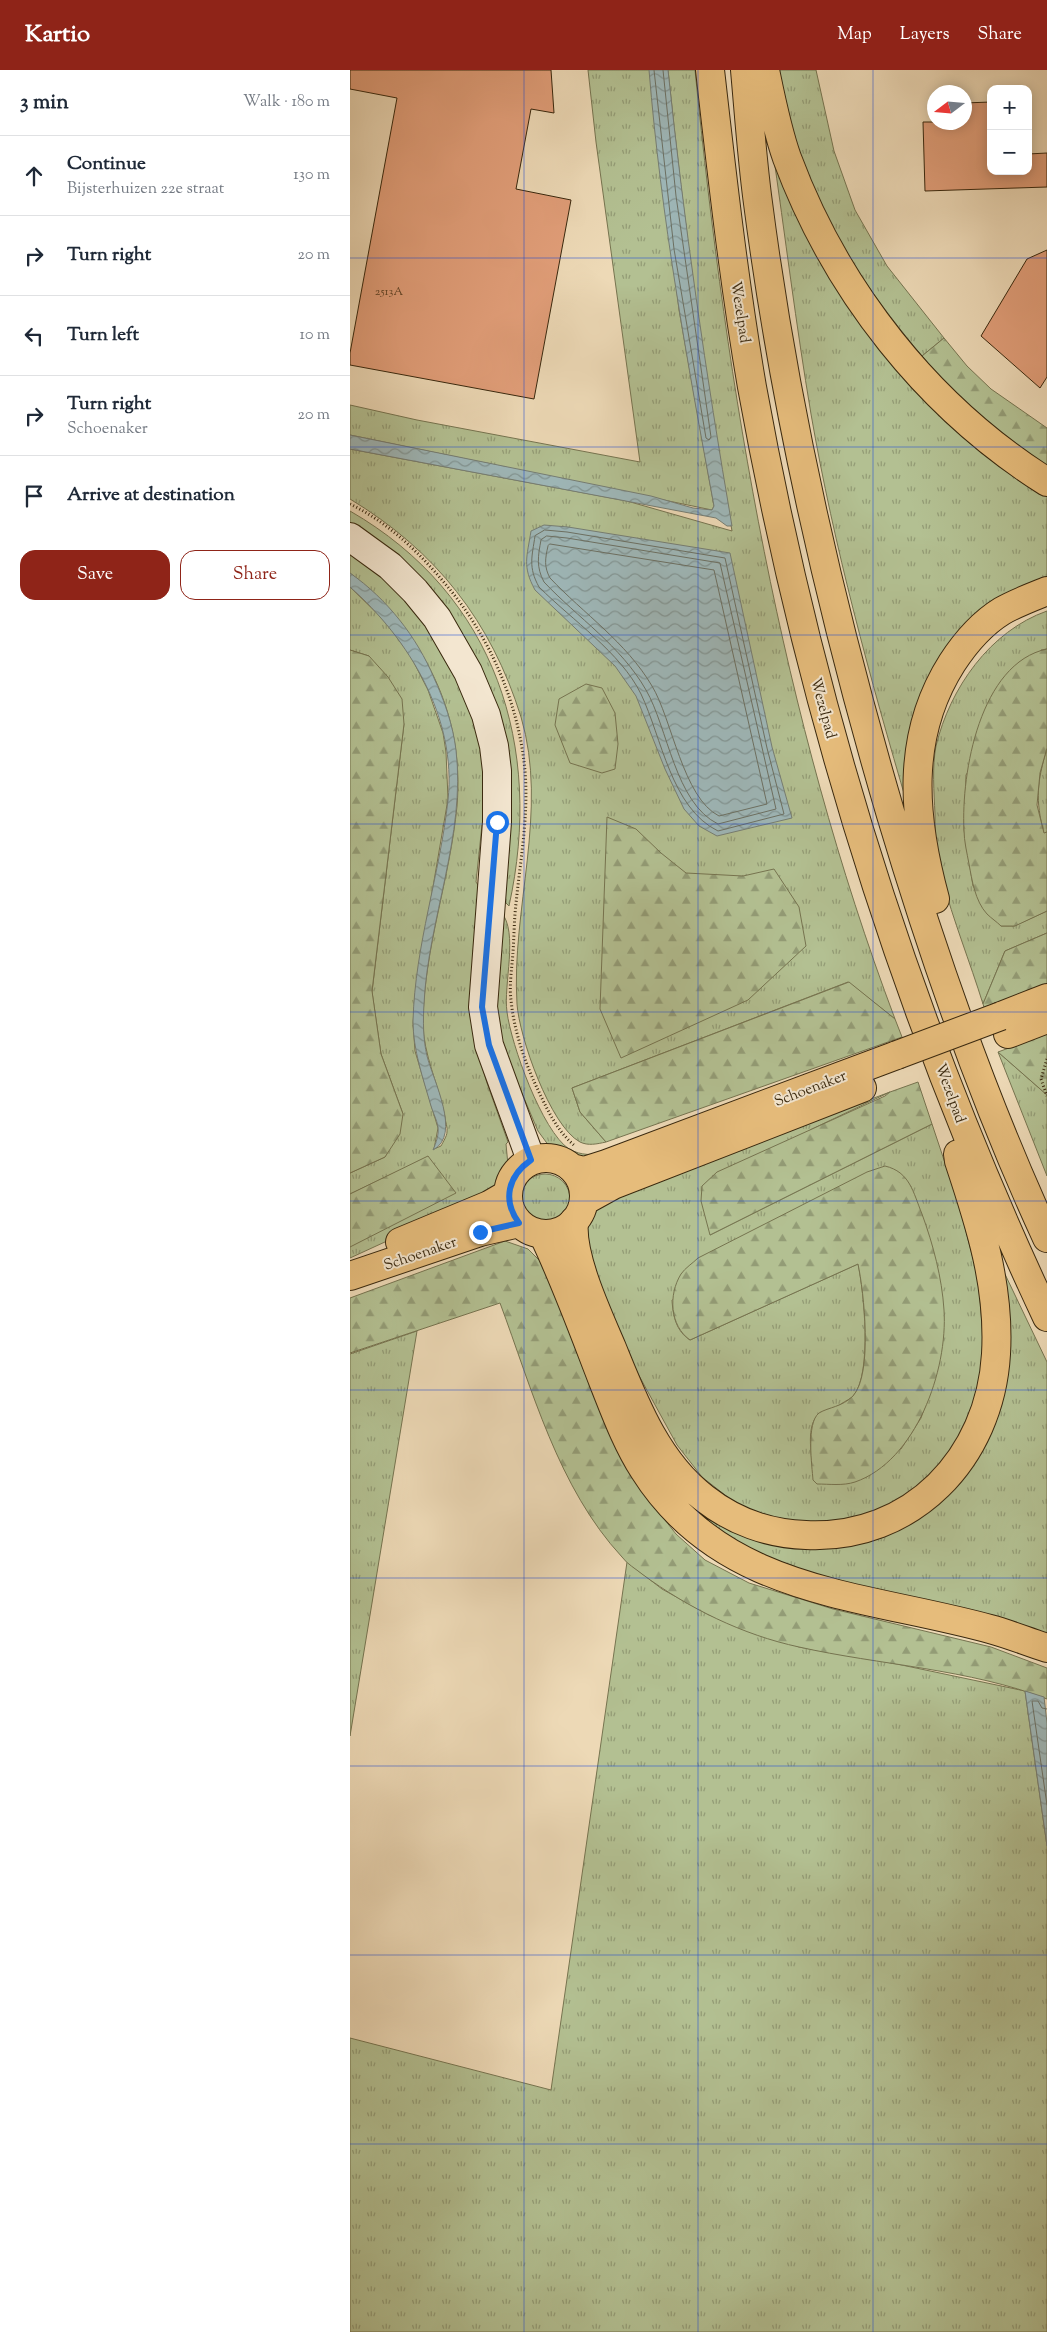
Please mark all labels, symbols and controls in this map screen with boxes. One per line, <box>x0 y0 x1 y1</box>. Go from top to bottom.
text: Kartio <box>25 18 90 52</box>
text: Map <box>837 22 872 48</box>
text: Layers <box>900 22 950 48</box>
text: Share <box>978 22 1022 48</box>
north arrow <box>927 85 972 130</box>
map controls <box>987 85 1032 175</box>
button: + <box>987 85 1032 130</box>
text: 3 min <box>20 88 69 118</box>
text: Walk · 180 m <box>243 91 330 114</box>
button: − <box>987 130 1032 175</box>
text: Continue <box>67 151 146 178</box>
icon: ahead <box>20 162 48 190</box>
text: 130 m <box>293 164 330 187</box>
text: Bijsterhuizen 22e straat <box>67 178 224 201</box>
icon: right <box>20 242 48 270</box>
text: Turn right <box>67 242 151 269</box>
text: 20 m <box>297 244 330 267</box>
street label: Wezelpad <box>724 280 755 345</box>
house number: 2513A <box>375 283 403 301</box>
icon: left <box>20 322 48 350</box>
text: Turn left <box>67 322 139 349</box>
text: 10 m <box>300 324 330 347</box>
text: Turn right <box>67 391 151 418</box>
icon: right <box>20 402 48 430</box>
text: 20 m <box>297 404 330 427</box>
text: Schoenaker <box>67 418 148 441</box>
icon: arrive <box>20 482 48 510</box>
text: Arrive at destination <box>67 482 235 509</box>
button: Save <box>20 550 170 600</box>
button: Share <box>180 550 330 600</box>
street label: Wezelpad <box>804 676 841 742</box>
route start <box>486 811 509 834</box>
street label: Wezelpad <box>929 1061 970 1127</box>
street label: Schoenaker <box>771 1066 850 1113</box>
route end <box>469 1221 492 1244</box>
street label: Schoenaker <box>381 1232 460 1277</box>

